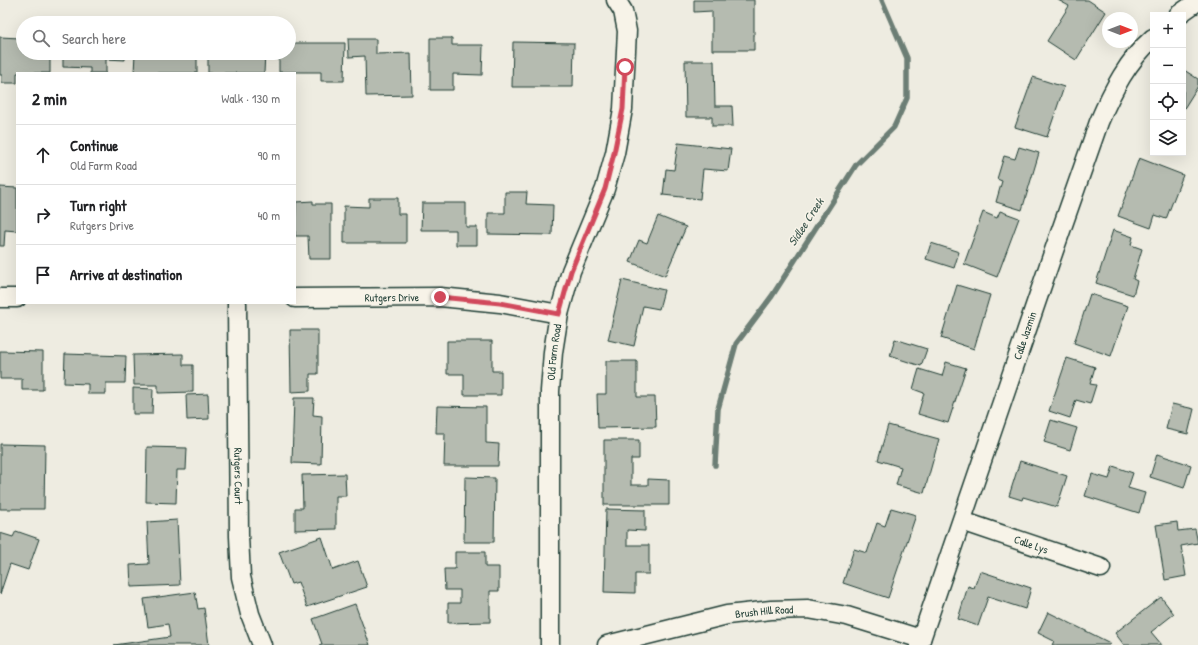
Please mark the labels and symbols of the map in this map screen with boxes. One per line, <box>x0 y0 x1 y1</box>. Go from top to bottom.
north arrow <box>1102 12 1138 48</box>
route start <box>616 58 634 76</box>
water label: Sidlee Creek <box>784 194 828 249</box>
route end <box>431 288 449 306</box>
street label: Rutgers Drive <box>365 290 420 305</box>
street label: Calle Jazmin <box>1010 310 1040 362</box>
street label: Old Farm Road <box>544 322 564 381</box>
street label: Rutgers Court <box>231 448 246 504</box>
street label: Calle Lys <box>1012 532 1050 557</box>
street label: Brush Hill Road <box>734 602 794 621</box>

